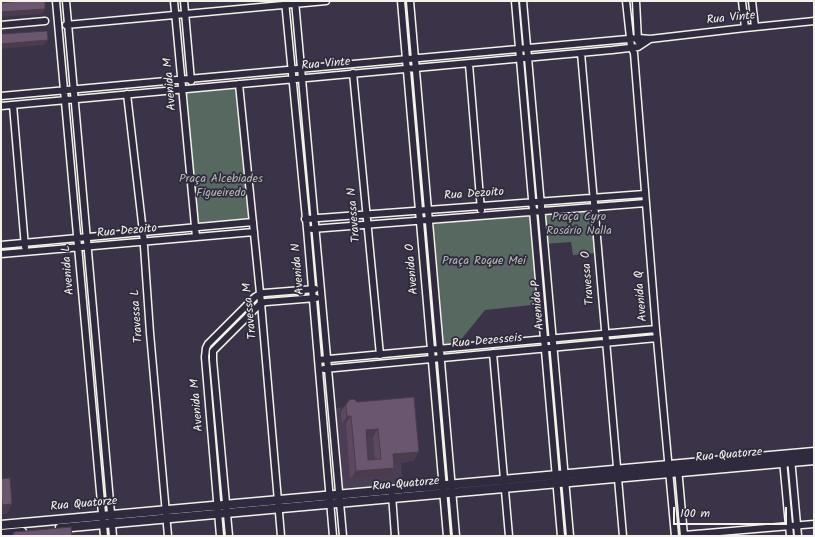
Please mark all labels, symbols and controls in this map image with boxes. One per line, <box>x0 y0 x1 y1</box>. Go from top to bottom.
street label: Rua Vinte <box>706 9 756 29</box>
street label: Rua Vinte <box>301 56 351 74</box>
street label: Avenida M <box>162 57 180 111</box>
park label: Praça Alcebiades Figueiredo <box>179 173 263 201</box>
street label: Rua Dezoito <box>444 186 504 204</box>
street label: Travessa N <box>345 187 365 243</box>
park label: Praça Cyro Rosário Nalla <box>546 211 612 239</box>
street label: Rua Dezoito <box>96 222 158 242</box>
street label: Avenida N <box>290 243 308 295</box>
street label: Avenida O <box>404 243 422 295</box>
street label: Avenida L <box>60 244 78 296</box>
street label: Travessa O <box>579 250 599 306</box>
park label: Praça Roque Mei <box>442 255 526 269</box>
street label: Avenida Q <box>633 270 651 322</box>
street label: Avenida P <box>530 279 548 331</box>
street label: Travessa M <box>241 282 261 340</box>
street label: Travessa L <box>129 289 147 343</box>
street label: Rua Dezesseis <box>451 332 523 352</box>
street label: Avenida M <box>189 378 207 432</box>
street label: Rua Quatorze <box>695 446 763 466</box>
street label: Rua Quatorze <box>372 475 440 495</box>
street label: Rua Quatorze <box>50 495 118 515</box>
scale bar <box>675 499 789 525</box>
text: 100 m <box>680 504 710 523</box>

